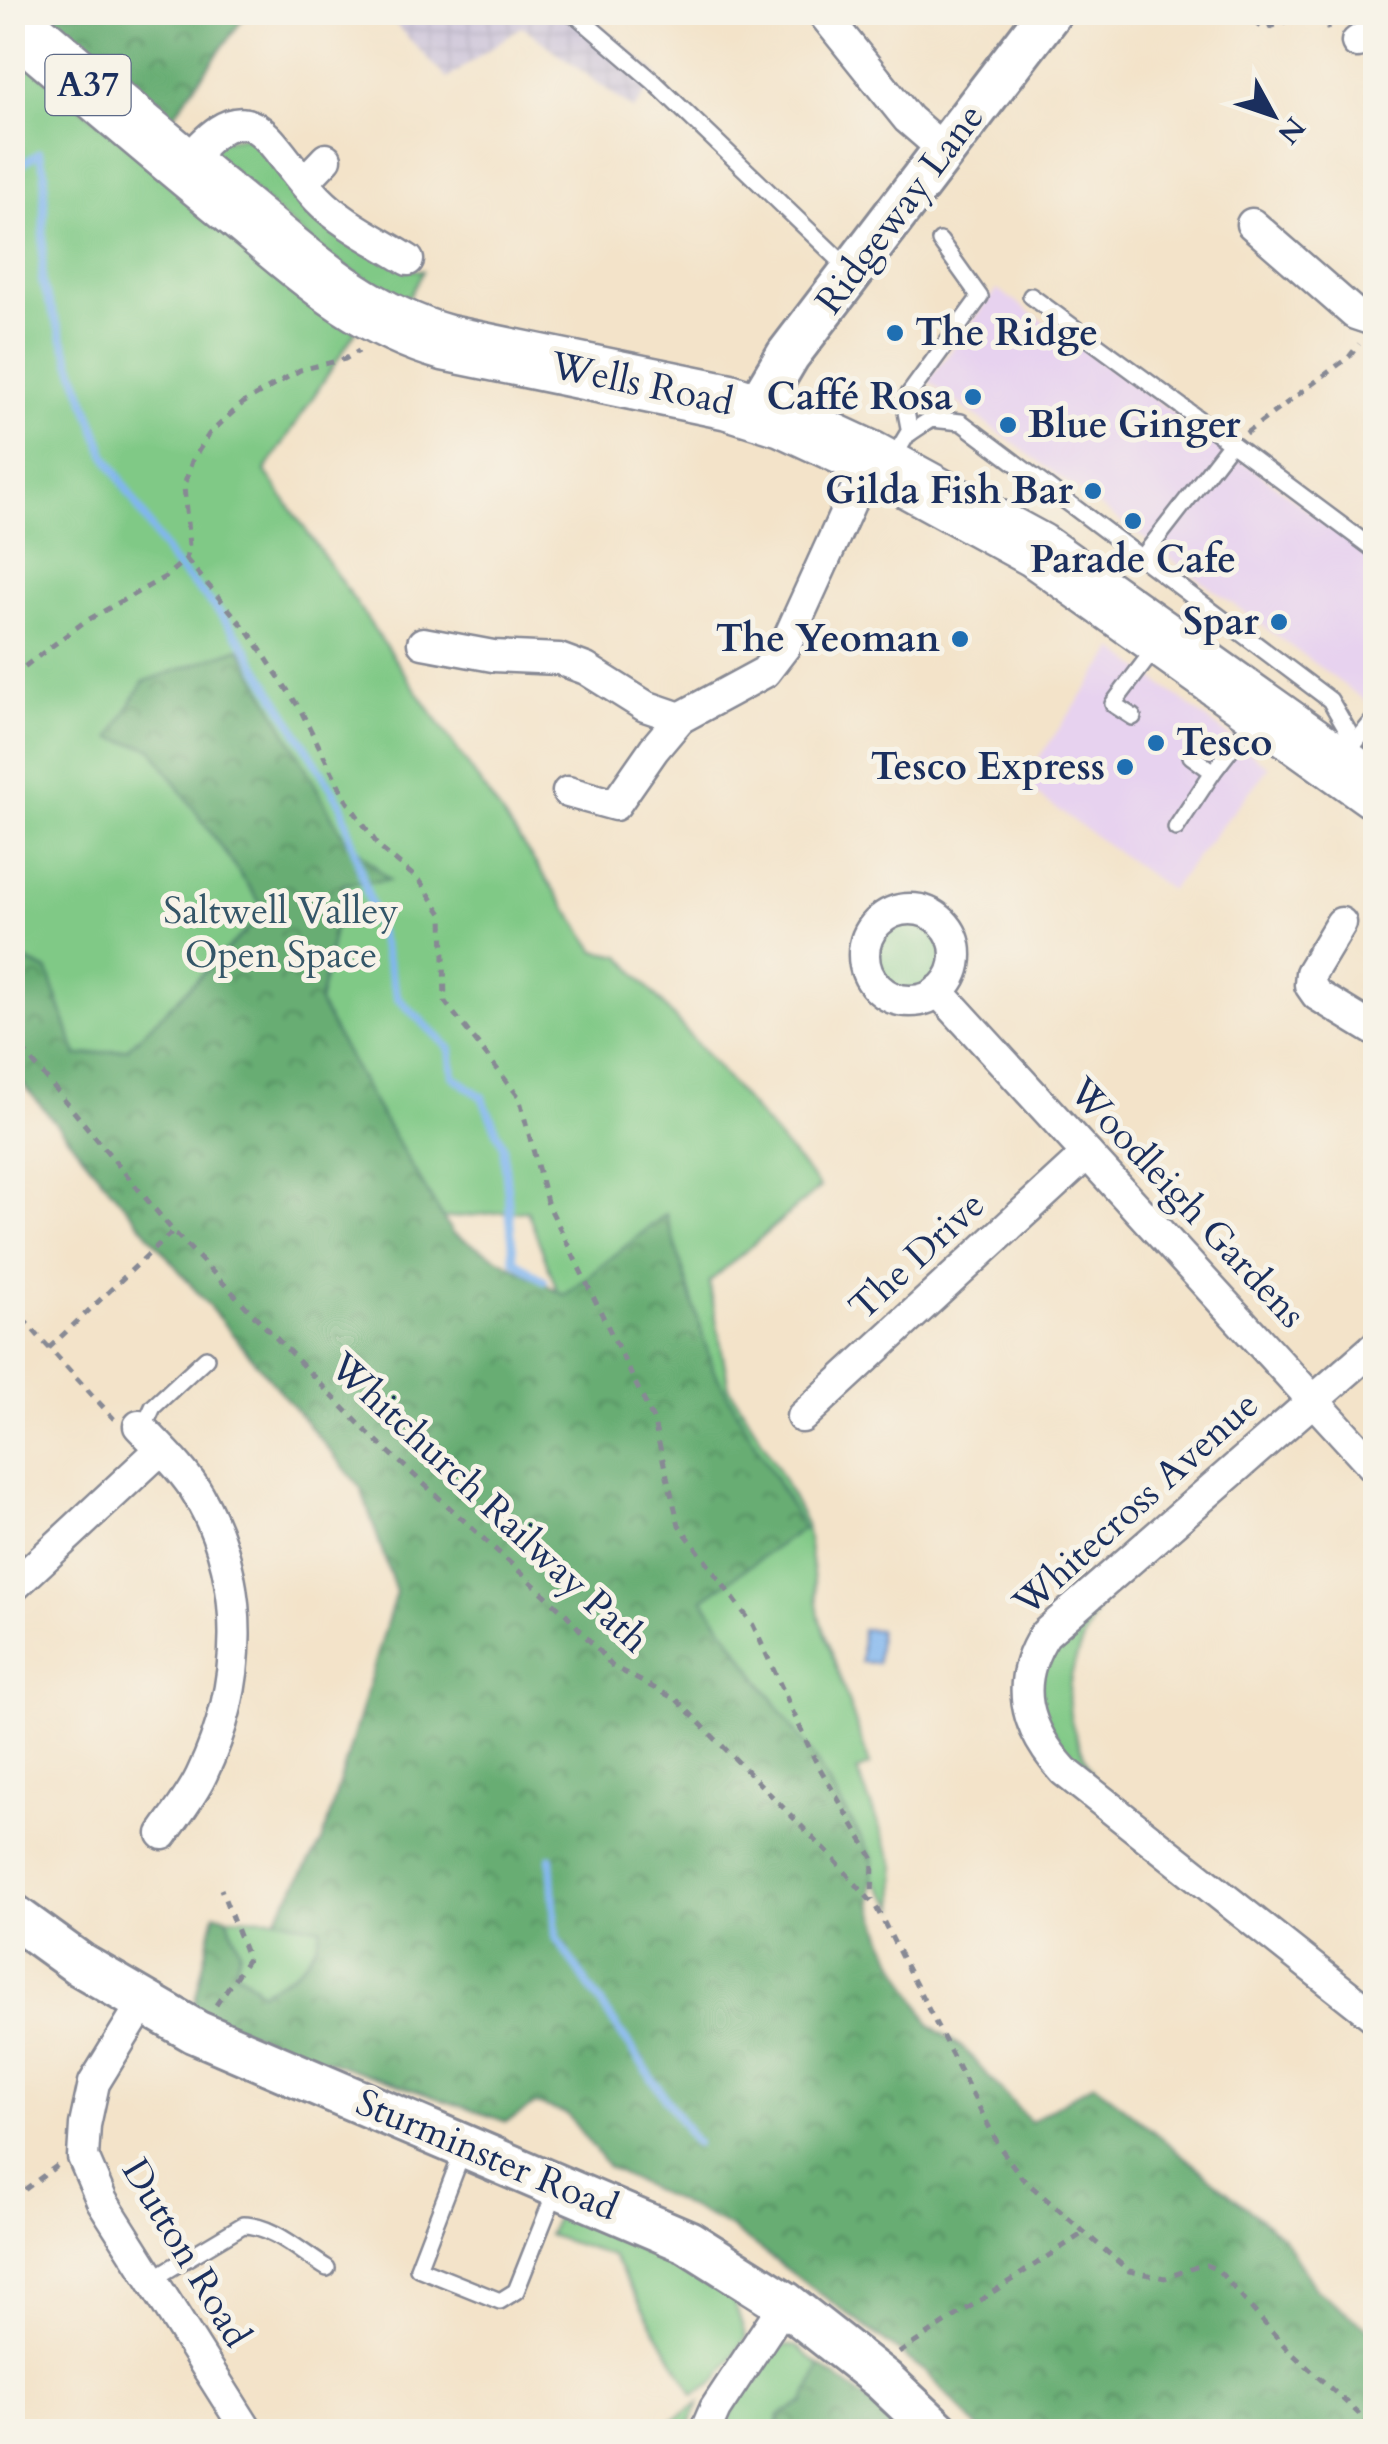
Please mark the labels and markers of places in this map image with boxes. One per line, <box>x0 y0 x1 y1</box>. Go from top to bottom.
place label: The Ridge <box>915 307 1098 359</box>
marker: The Ridge <box>884 322 906 344</box>
place label: Caffé Rosa <box>767 371 953 423</box>
marker: Caffé Rosa <box>962 386 984 408</box>
place label: Blue Ginger <box>1028 399 1241 451</box>
marker: Blue Ginger <box>997 414 1019 436</box>
place label: Gilda Fish Bar <box>825 465 1074 517</box>
marker: Gilda Fish Bar <box>1082 480 1104 502</box>
marker: Parade Cafe <box>1122 510 1144 532</box>
place label: Parade Cafe <box>1030 534 1236 586</box>
place label: Spar <box>1183 596 1260 648</box>
marker: Spar <box>1268 611 1290 633</box>
place label: The Yeoman <box>715 613 941 665</box>
marker: The Yeoman <box>949 628 971 650</box>
place label: Tesco <box>1176 717 1272 769</box>
marker: Tesco <box>1145 732 1167 754</box>
place label: Tesco Express <box>871 741 1105 793</box>
marker: Tesco Express <box>1114 756 1136 778</box>

